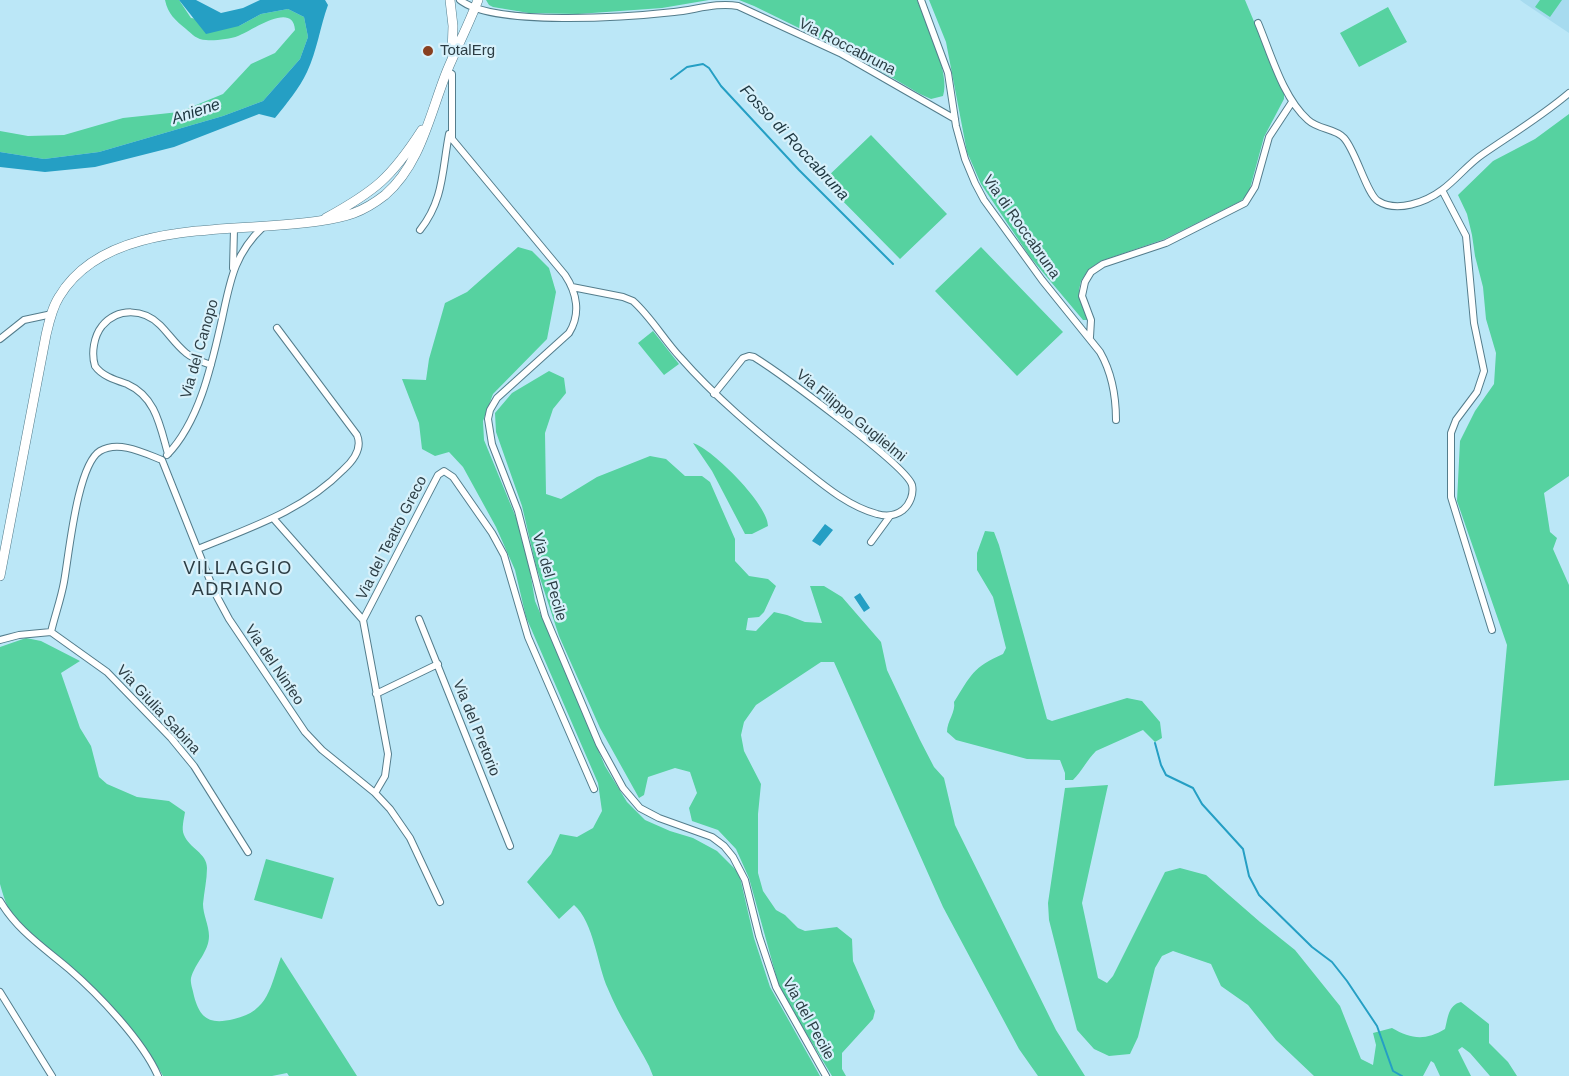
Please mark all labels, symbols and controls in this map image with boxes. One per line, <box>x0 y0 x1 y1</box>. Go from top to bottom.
street label: Via Roccabruna <box>795 15 899 79</box>
place label: TotalErg <box>440 42 495 60</box>
marker: TotalErg <box>421 44 435 58</box>
water label: Fosso di Roccabruna <box>735 81 853 205</box>
water label: Aniene <box>169 95 223 129</box>
street label: Via di Roccabruna <box>979 172 1063 282</box>
street label: Via del Canopo <box>177 297 223 401</box>
street label: Via Filippo Guglielmi <box>792 366 910 466</box>
street label: Via del Teatro Greco <box>353 473 431 603</box>
street label: Via del Pecile <box>528 531 570 623</box>
district label: VILLAGGIO ADRIANO <box>183 558 293 600</box>
street label: Via del Ninfeo <box>241 621 307 709</box>
street label: Via Giulia Sabina <box>112 662 204 758</box>
street label: Via del Pretorio <box>448 677 504 779</box>
street label: Via del Pecile <box>778 975 838 1063</box>

